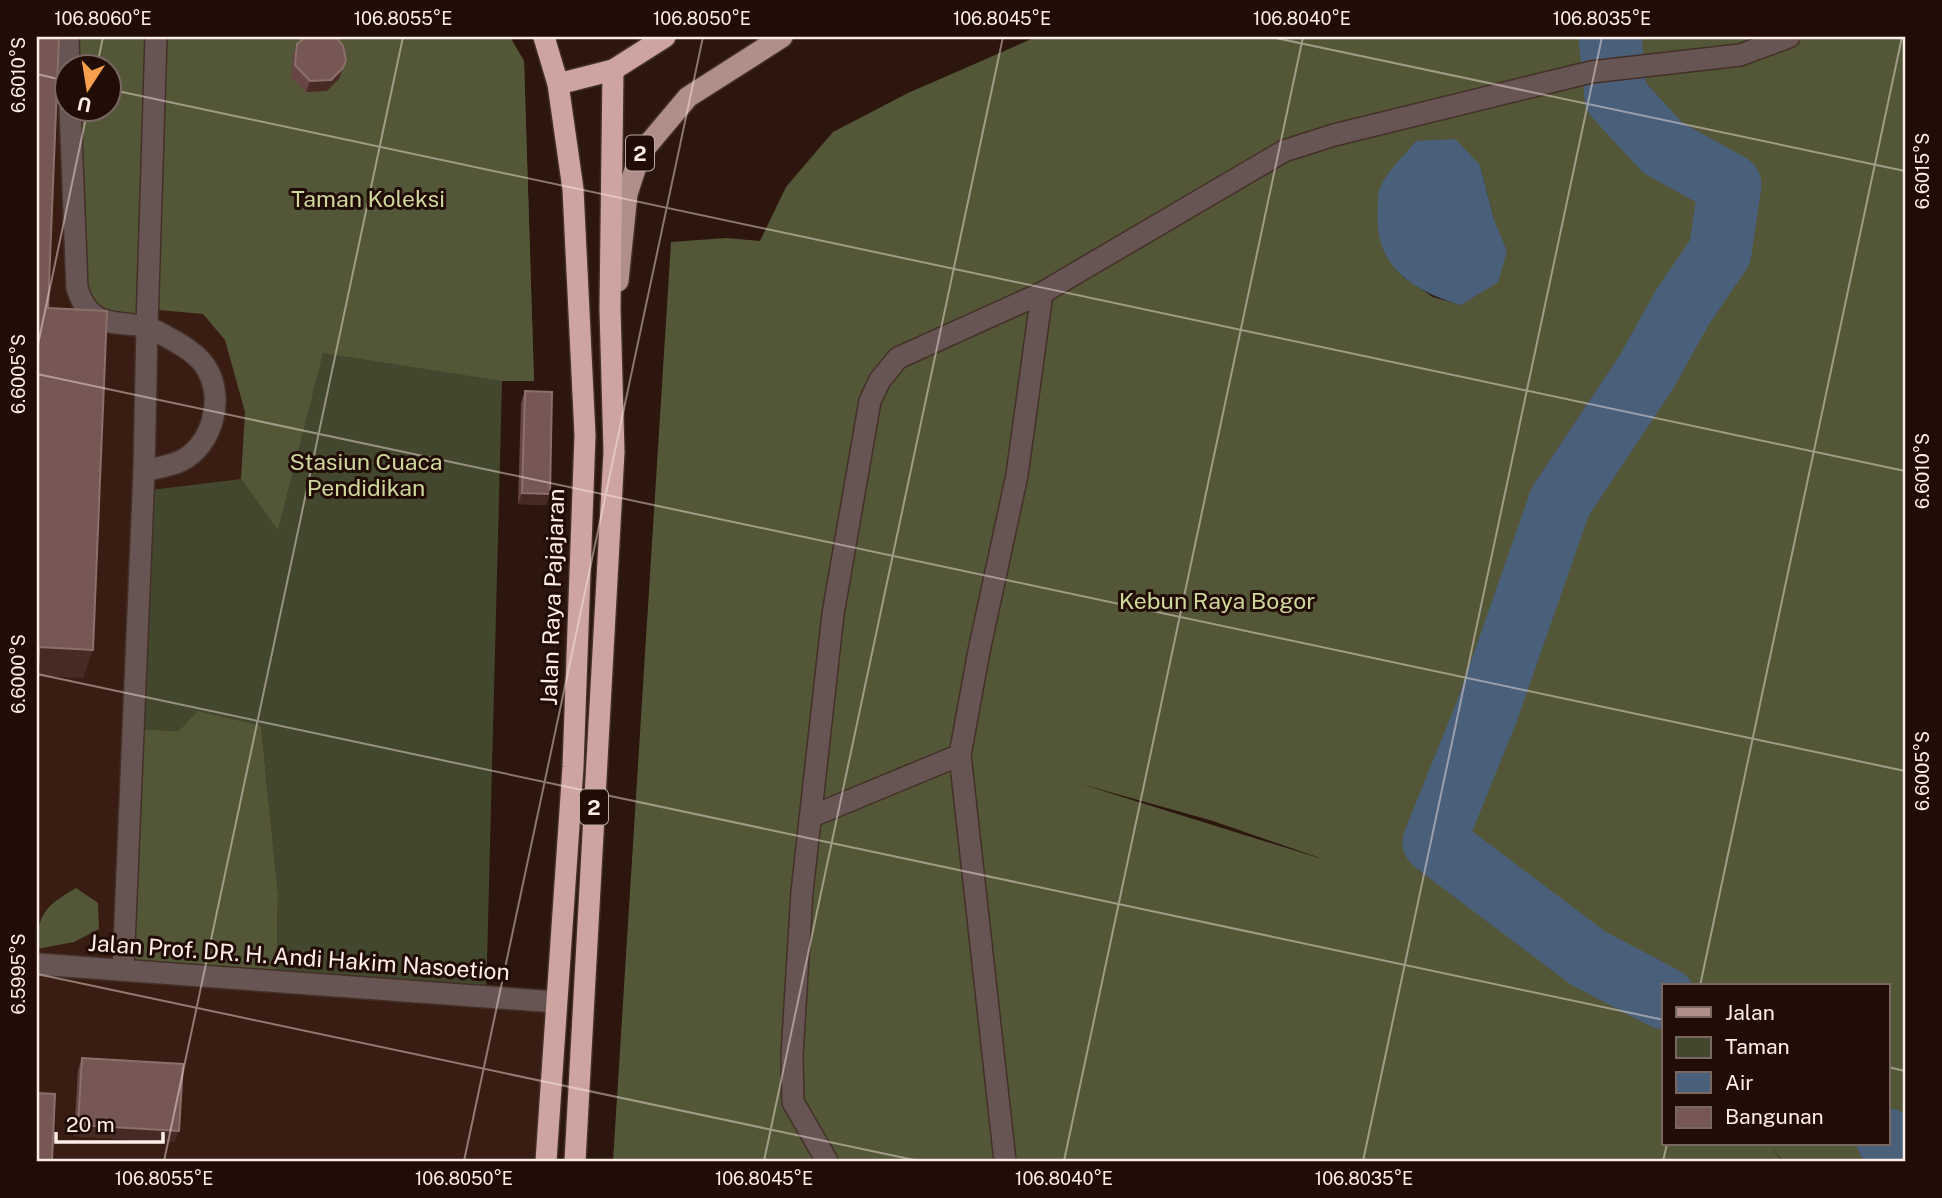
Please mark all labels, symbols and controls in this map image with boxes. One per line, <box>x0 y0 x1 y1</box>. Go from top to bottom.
text: 106.8060°E <box>54 8 152 29</box>
text: 106.8055°E <box>354 8 452 29</box>
text: 106.8050°E <box>653 8 751 29</box>
text: 106.8045°E <box>953 8 1051 29</box>
text: 106.8040°E <box>1253 8 1351 29</box>
text: 106.8035°E <box>1553 8 1651 29</box>
text: 6.6010°S <box>8 37 29 113</box>
north arrow <box>52 52 122 122</box>
text: U <box>75 92 93 117</box>
text: 6.6015°S <box>1912 133 1933 209</box>
road number: 2 <box>626 136 654 170</box>
park label: Taman Koleksi <box>291 185 445 212</box>
text: 6.6005°S <box>8 334 29 414</box>
text: 6.6010°S <box>1912 433 1933 509</box>
park label: Stasiun Cuaca Pendidikan <box>289 448 443 501</box>
street label: Jalan Raya Pajajaran <box>535 488 569 706</box>
park label: Kebun Raya Bogor <box>1119 587 1315 614</box>
text: 6.6000°S <box>8 634 29 714</box>
text: 6.6005°S <box>1912 731 1933 811</box>
road number: 2 <box>580 790 608 824</box>
street label: Jalan Prof. DR. H. Andi Hakim Nasoetion <box>87 929 511 985</box>
text: 6.5995°S <box>8 933 29 1015</box>
legend <box>1662 984 1890 1146</box>
text: Jalan <box>1725 1000 1775 1025</box>
text: Taman <box>1725 1034 1790 1059</box>
text: Air <box>1725 1070 1753 1095</box>
scale bar <box>56 1100 163 1144</box>
text: Bangunan <box>1725 1104 1824 1129</box>
text: 20 m <box>66 1112 115 1137</box>
text: 106.8055°E <box>115 1168 213 1189</box>
text: 106.8050°E <box>415 1168 513 1189</box>
text: 106.8045°E <box>715 1168 813 1189</box>
text: 106.8040°E <box>1015 1168 1113 1189</box>
text: 106.8035°E <box>1315 1168 1413 1189</box>

